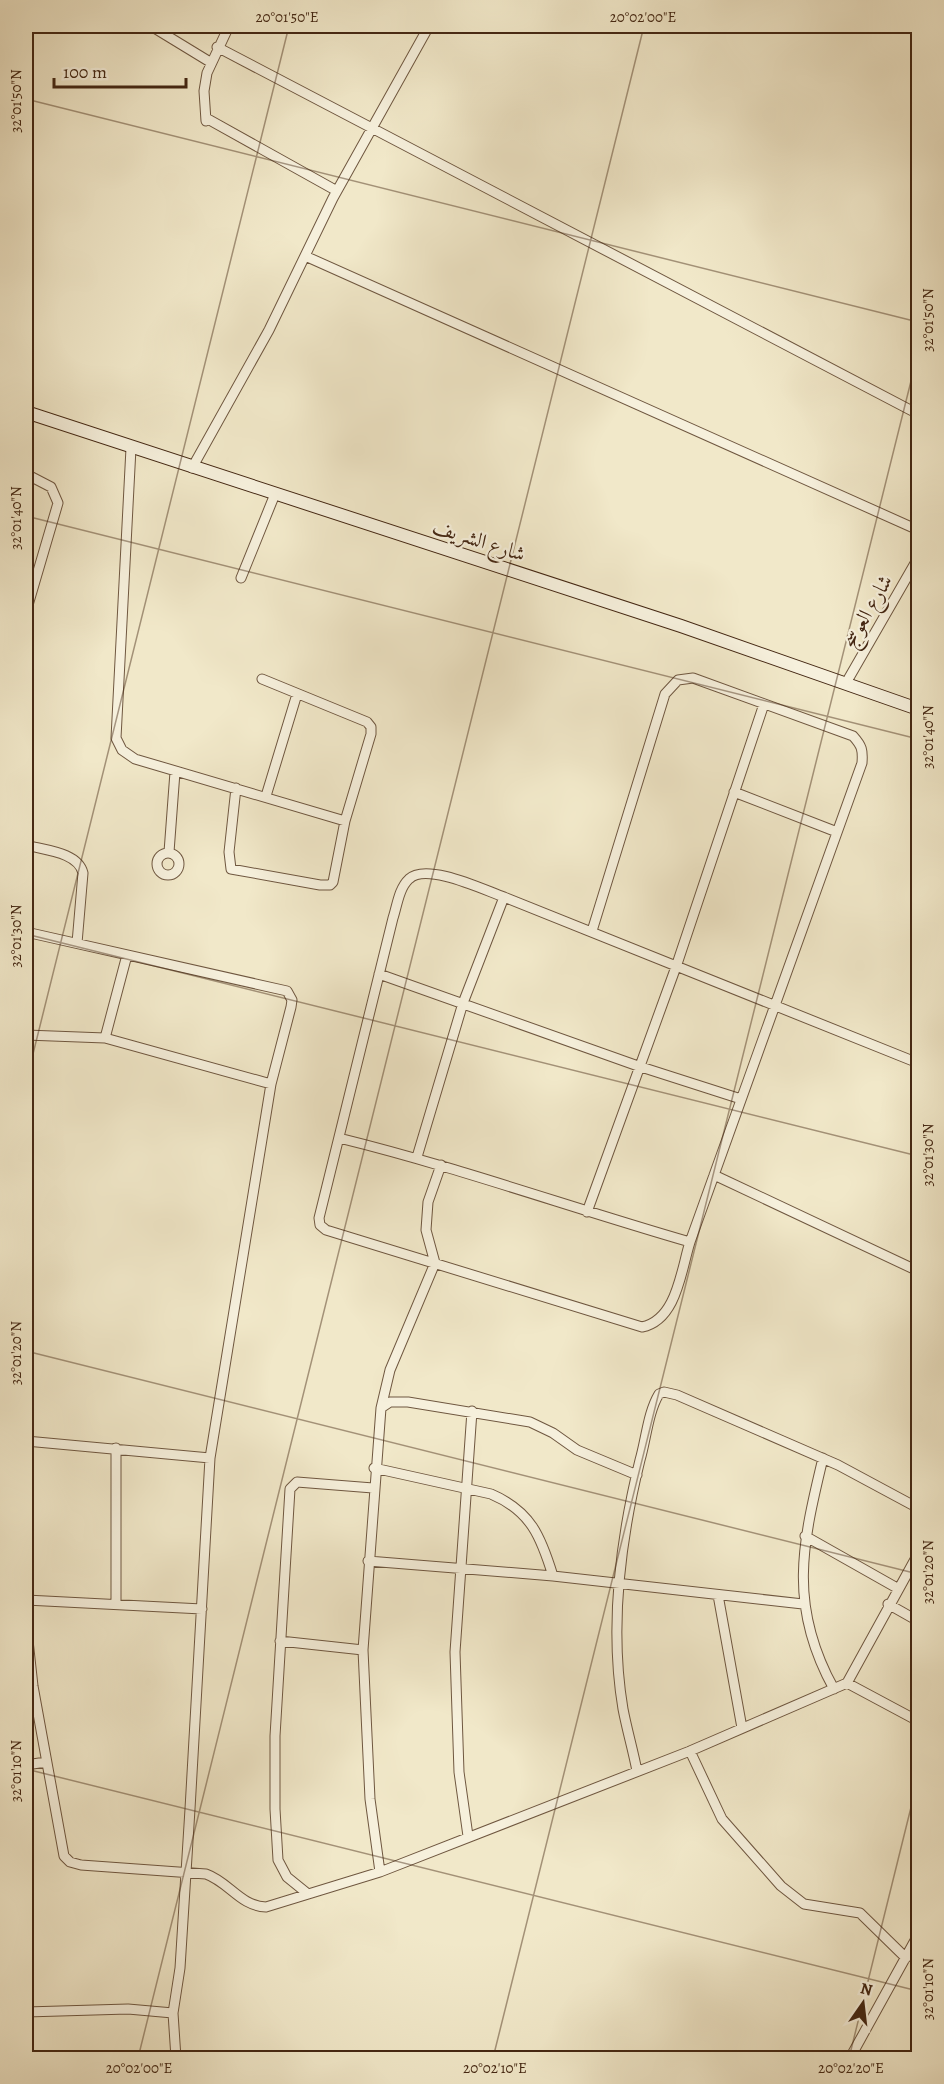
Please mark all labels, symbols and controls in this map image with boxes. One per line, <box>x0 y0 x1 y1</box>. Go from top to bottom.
text: 20°01'50"E <box>255 7 319 27</box>
text: 20°02'00"E <box>610 7 676 27</box>
scale bar <box>54 51 186 89</box>
text: 100 m <box>63 60 107 84</box>
text: 32°01'50"N <box>6 69 26 133</box>
text: 32°01'50"N <box>918 288 938 352</box>
text: 32°01'40"N <box>6 486 26 550</box>
street label: شارع الشريف <box>428 512 529 572</box>
street label: شارع العوسج <box>835 569 903 655</box>
text: 32°01'40"N <box>918 705 938 769</box>
text: 32°01'30"N <box>6 904 26 968</box>
text: 32°01'30"N <box>918 1123 938 1187</box>
text: 32°01'20"N <box>6 1321 26 1385</box>
text: 32°01'20"N <box>918 1540 938 1604</box>
text: 32°01'10"N <box>6 1740 26 1802</box>
text: 32°01'10"N <box>918 1958 938 2020</box>
north arrow <box>833 1973 893 2033</box>
text: N <box>858 1977 875 2002</box>
text: 20°02'00"E <box>106 2058 172 2078</box>
text: 20°02'10"E <box>463 2058 527 2078</box>
text: 20°02'20"E <box>818 2058 884 2078</box>

